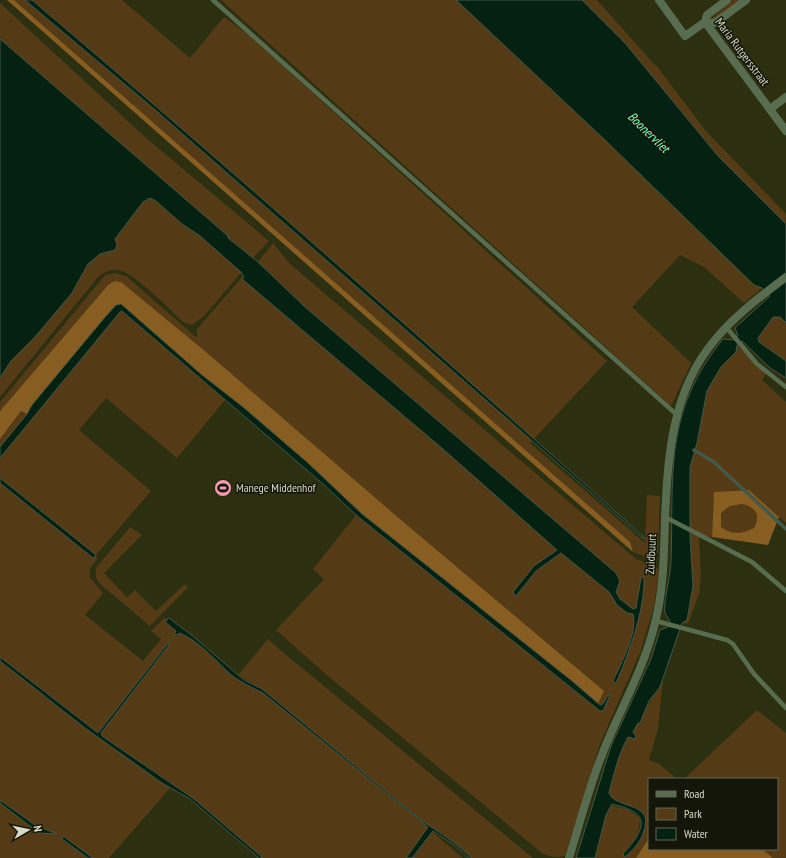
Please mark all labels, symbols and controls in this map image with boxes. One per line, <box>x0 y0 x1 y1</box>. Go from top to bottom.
street label: Maria Rutgersstraat <box>712 15 773 89</box>
water label: Boonervliet <box>624 108 674 157</box>
sports icon: Manege Middenhof <box>213 478 233 498</box>
place label: Manege Middenhof <box>236 480 316 495</box>
street label: Zuidbuurt <box>642 533 659 575</box>
legend <box>648 778 778 850</box>
text: Road <box>684 786 704 801</box>
text: Park <box>684 806 702 821</box>
north arrow <box>8 810 48 850</box>
text: N <box>30 824 45 833</box>
text: Water <box>684 826 709 841</box>

